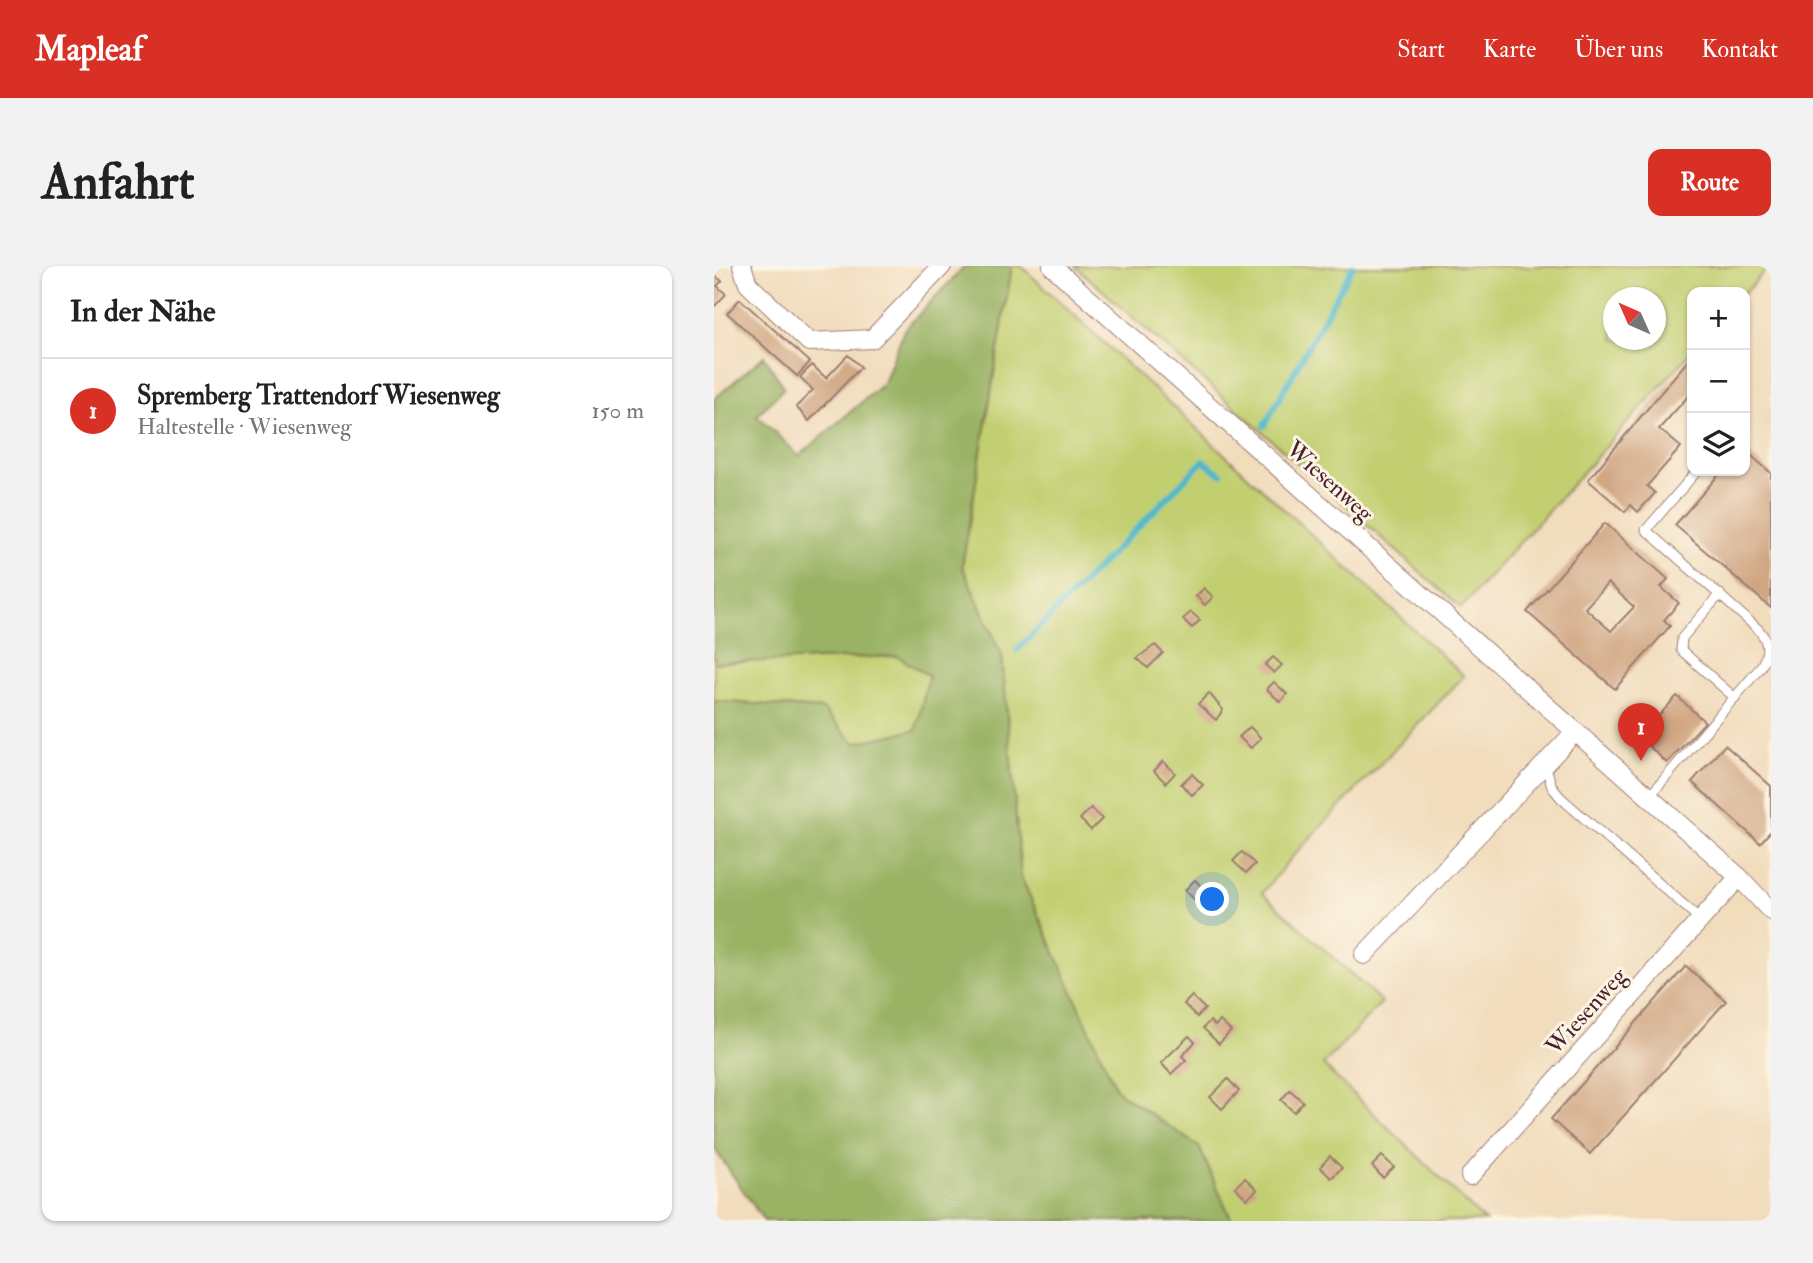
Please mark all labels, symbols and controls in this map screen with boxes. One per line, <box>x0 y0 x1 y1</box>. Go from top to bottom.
text: Mapleaf <box>35 29 143 70</box>
text: Start <box>1397 34 1445 65</box>
text: Karte <box>1483 34 1536 65</box>
text: Über uns <box>1574 34 1663 65</box>
text: Kontakt <box>1701 34 1778 65</box>
button: Route <box>1648 149 1771 216</box>
text: Anfahrt <box>42 152 194 213</box>
north arrow <box>1603 287 1666 350</box>
map controls <box>1687 287 1750 476</box>
button: + <box>1687 287 1750 350</box>
text: In der Nähe <box>70 293 215 330</box>
button: − <box>1687 350 1750 413</box>
text: Spremberg Trattendorf Wiesenweg <box>137 380 500 412</box>
text: 1 <box>89 396 97 425</box>
text: 150 m <box>591 396 644 425</box>
text: Haltestelle · Wiesenweg <box>137 412 352 441</box>
button: layers <box>1687 413 1750 476</box>
street label: Wiesenweg <box>1279 433 1381 530</box>
pin: 1 <box>1618 703 1664 761</box>
your location <box>1195 882 1229 916</box>
street label: Wiesenweg <box>1538 960 1635 1062</box>

